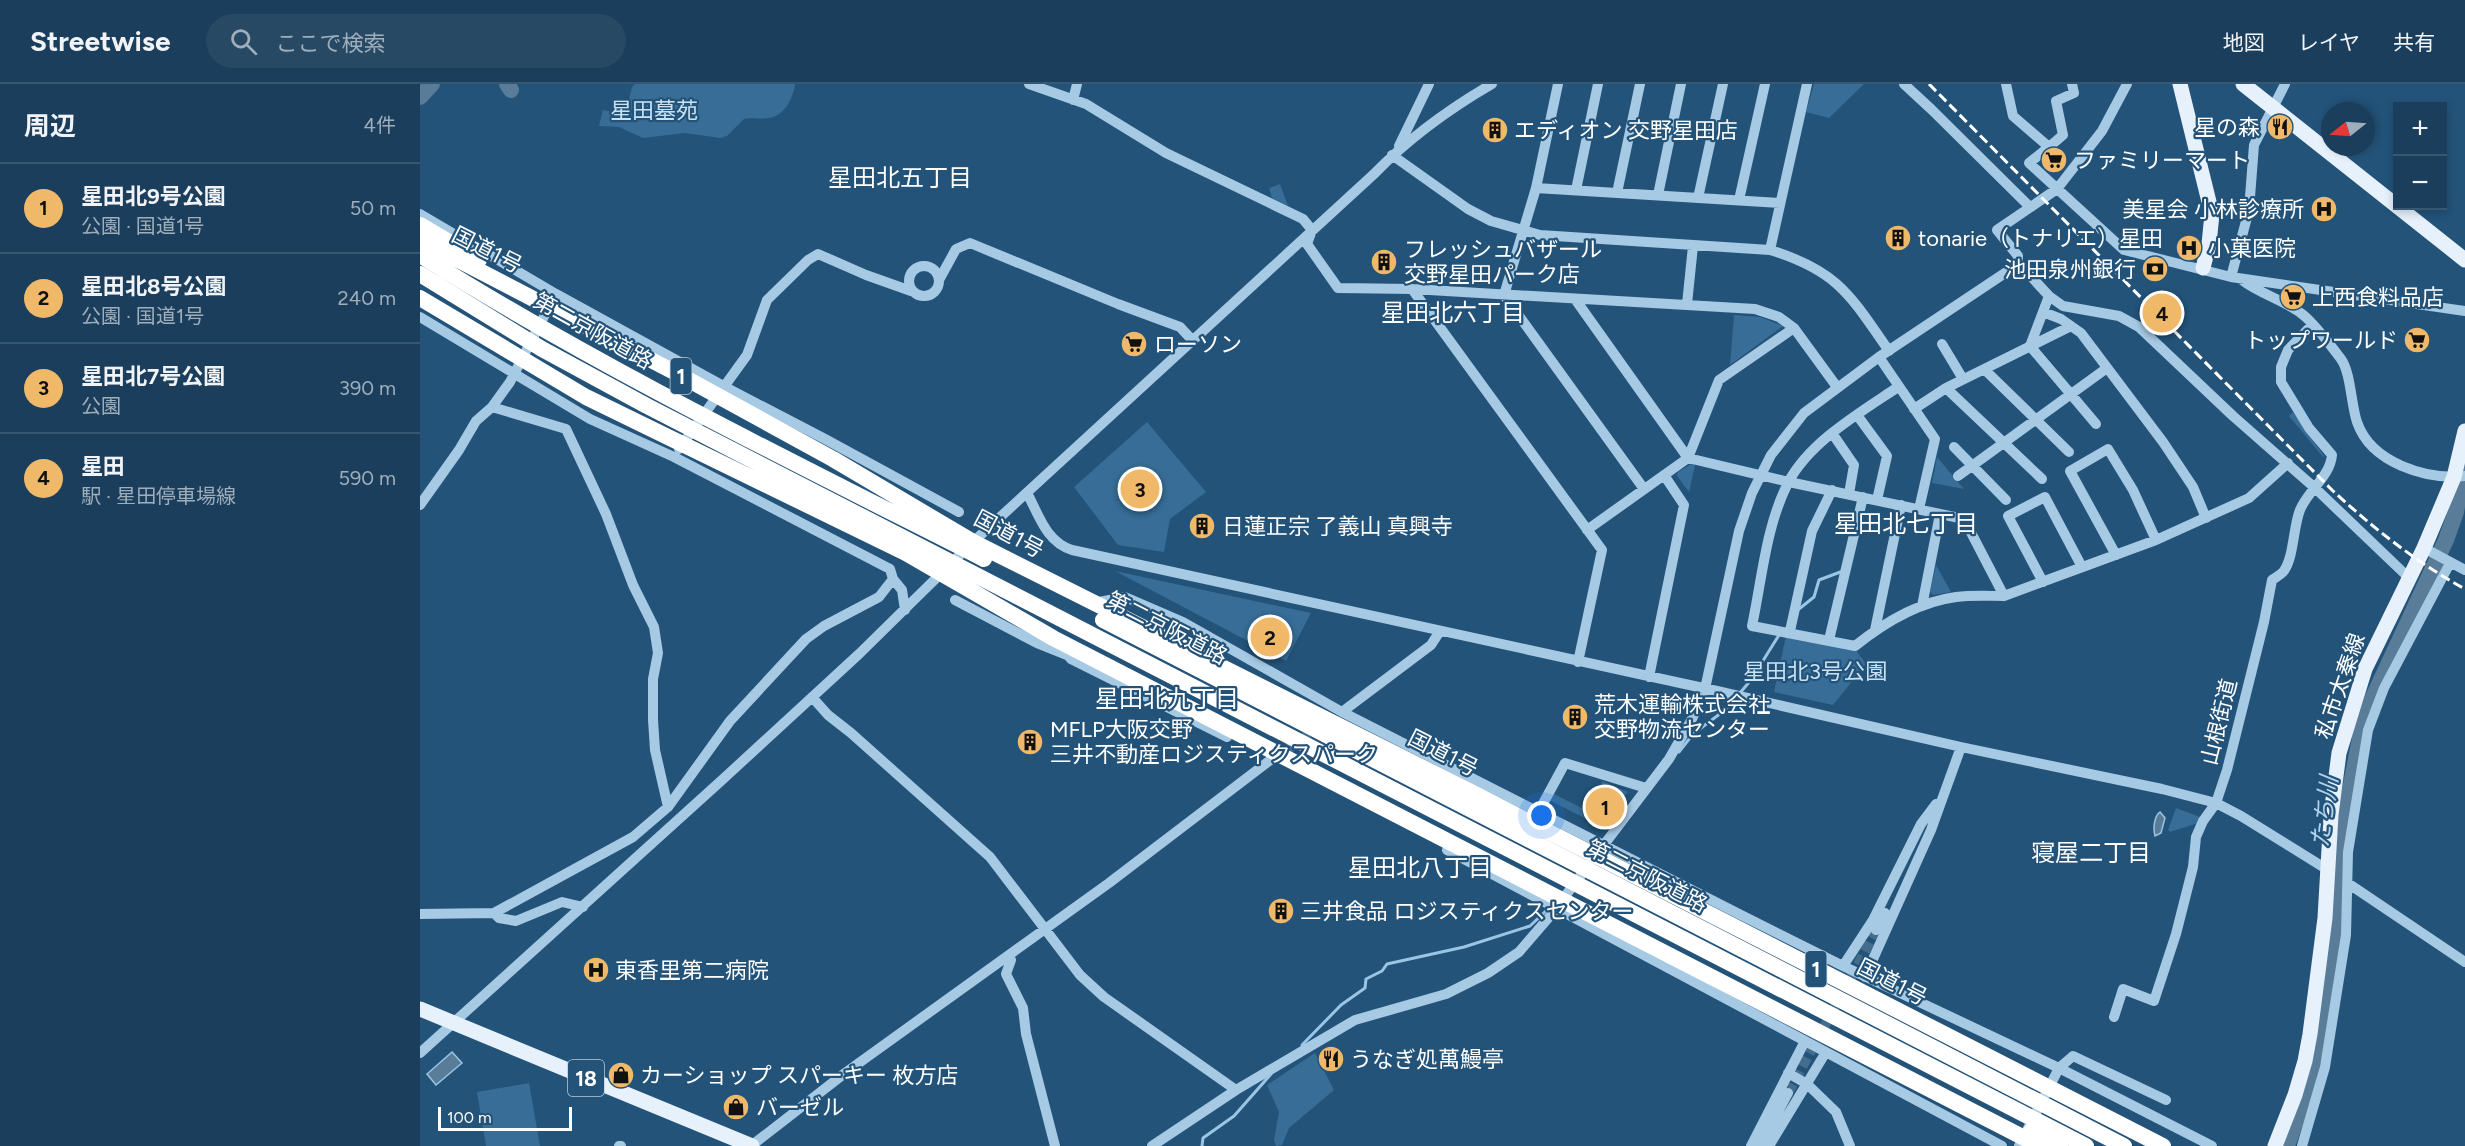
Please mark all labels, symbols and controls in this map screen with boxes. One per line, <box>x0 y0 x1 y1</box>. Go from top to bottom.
search box <box>206 14 626 68</box>
text: Streetwise <box>30 24 170 58</box>
icon: search <box>227 25 260 58</box>
text: ここで検索 <box>275 30 385 57</box>
text: 地図 <box>2223 30 2265 55</box>
text: レイヤ <box>2298 30 2360 55</box>
text: 共有 <box>2393 30 2435 55</box>
park label: 星田墓苑 <box>610 97 698 124</box>
north arrow <box>2321 102 2375 156</box>
map controls <box>2393 102 2447 210</box>
button: + <box>2393 102 2447 156</box>
text: 周辺 <box>24 110 76 142</box>
restaurant icon: 星の森 <box>2265 112 2295 142</box>
text: 4件 <box>364 113 396 137</box>
place label: 星の森 <box>2194 114 2260 141</box>
building icon: エディオン 交野星田店 <box>1480 115 1510 145</box>
place label: エディオン 交野星田店 <box>1514 117 1738 144</box>
supermarket icon: ファミリーマート <box>2039 145 2069 175</box>
place label: ファミリーマート <box>2074 147 2250 174</box>
button: − <box>2393 156 2447 210</box>
district label: 星田北五丁目 <box>828 163 972 192</box>
text: 星田北9号公園 <box>81 183 226 210</box>
hospital icon: 美星会 小林診療所 <box>2309 194 2339 224</box>
text: 1 <box>39 196 48 220</box>
text: 50 m <box>350 196 396 220</box>
place label: 美星会 小林診療所 <box>2123 196 2304 223</box>
text: 公園 · 国道1号 <box>81 214 204 238</box>
street label: 国道1号 <box>447 221 527 279</box>
building icon: tonarie（トナリエ）星田 <box>1883 223 1913 253</box>
place label: tonarie（トナリエ）星田 <box>1918 225 2163 252</box>
hospital icon: 小菓医院 <box>2174 233 2204 263</box>
place label: 小菓医院 <box>2208 235 2296 262</box>
place label: フレッシュバザール 交野星田パーク店 <box>1404 236 1602 288</box>
building icon: フレッシュバザール 交野星田パーク店 <box>1369 247 1399 277</box>
bank icon: 池田泉州銀行 <box>2140 254 2170 284</box>
place label: 池田泉州銀行 <box>2004 256 2136 283</box>
text: 星田北8号公園 <box>81 273 226 300</box>
supermarket icon: 上西食料品店 <box>2278 282 2308 312</box>
place label: 上西食料品店 <box>2312 284 2444 311</box>
text: 2 <box>38 286 49 310</box>
text: 240 m <box>338 286 396 310</box>
street label: 第二京阪道路 <box>529 287 657 375</box>
pin: 4 <box>2142 290 2182 336</box>
district label: 星田北六丁目 <box>1381 298 1525 327</box>
text: 公園 · 国道1号 <box>81 304 204 328</box>
supermarket icon: トップワールド <box>2402 325 2432 355</box>
place label: トップワールド <box>2244 327 2398 354</box>
supermarket icon: ローソン <box>1119 329 1149 359</box>
place label: ローソン <box>1154 331 1242 358</box>
road number: 1 <box>670 358 692 394</box>
text: 星田北7号公園 <box>81 363 225 390</box>
text: 3 <box>38 376 49 400</box>
text: 390 m <box>339 376 396 400</box>
text: 公園 <box>81 394 121 418</box>
text: 星田 <box>81 453 125 480</box>
text: 4 <box>37 466 50 490</box>
text: 590 m <box>338 466 396 490</box>
pin: 3 <box>1120 466 1160 512</box>
text: 駅 · 星田停車場線 <box>81 484 236 508</box>
street label: 国道1号 <box>970 504 1048 564</box>
district label: 星田北七丁目 <box>1834 509 1978 538</box>
building icon: 日蓮正宗 了義山 真興寺 <box>1187 511 1217 541</box>
place label: 日蓮正宗 了義山 真興寺 <box>1222 513 1453 540</box>
street label: 第二京阪道路 <box>1102 586 1232 670</box>
pin: 2 <box>1250 614 1290 660</box>
street label: 私市太秦線 <box>2309 630 2371 742</box>
park label: 星田北3号公園 <box>1743 658 1887 685</box>
street label: 山根街道 <box>2195 676 2243 768</box>
district label: 星田北九丁目 <box>1095 684 1239 713</box>
place label: 荒木運輸株式会社 交野物流センター <box>1594 691 1770 743</box>
building icon: 荒木運輸株式会社 交野物流センター <box>1560 702 1590 732</box>
place label: MFLP大阪交野 三井不動産ロジスティクスパーク <box>1050 716 1378 768</box>
street label: 国道1号 <box>1403 724 1483 782</box>
building icon: MFLP大阪交野 三井不動産ロジスティクスパーク <box>1015 727 1045 757</box>
water label: たち川 <box>2305 771 2344 850</box>
pin: 1 <box>1586 784 1624 830</box>
your location <box>1527 801 1556 830</box>
street label: 第二京阪道路 <box>1582 834 1712 918</box>
district label: 寝屋二丁目 <box>2031 838 2151 867</box>
district label: 星田北八丁目 <box>1348 853 1492 882</box>
building icon: 三井食品 ロジスティクスセンター <box>1266 896 1296 926</box>
place label: 三井食品 ロジスティクスセンター <box>1300 898 1633 925</box>
road number: 1 <box>1806 951 1826 987</box>
street label: 国道1号 <box>1852 953 1932 1011</box>
hospital icon: 東香里第二病院 <box>581 955 611 985</box>
place label: 東香里第二病院 <box>615 957 769 984</box>
restaurant icon: うなぎ処萬鰻亭 <box>1316 1044 1346 1074</box>
place label: うなぎ処萬鰻亭 <box>1350 1046 1504 1073</box>
road number: 18 <box>568 1060 604 1096</box>
shop icon: カーショップ スパーキー 枚方店 <box>606 1060 636 1090</box>
place label: カーショップ スパーキー 枚方店 <box>640 1062 958 1089</box>
shop icon: バーゼル <box>721 1092 751 1122</box>
place label: バーゼル <box>756 1094 844 1121</box>
scale bar <box>438 1104 572 1132</box>
text: 100 m <box>447 1108 492 1127</box>

